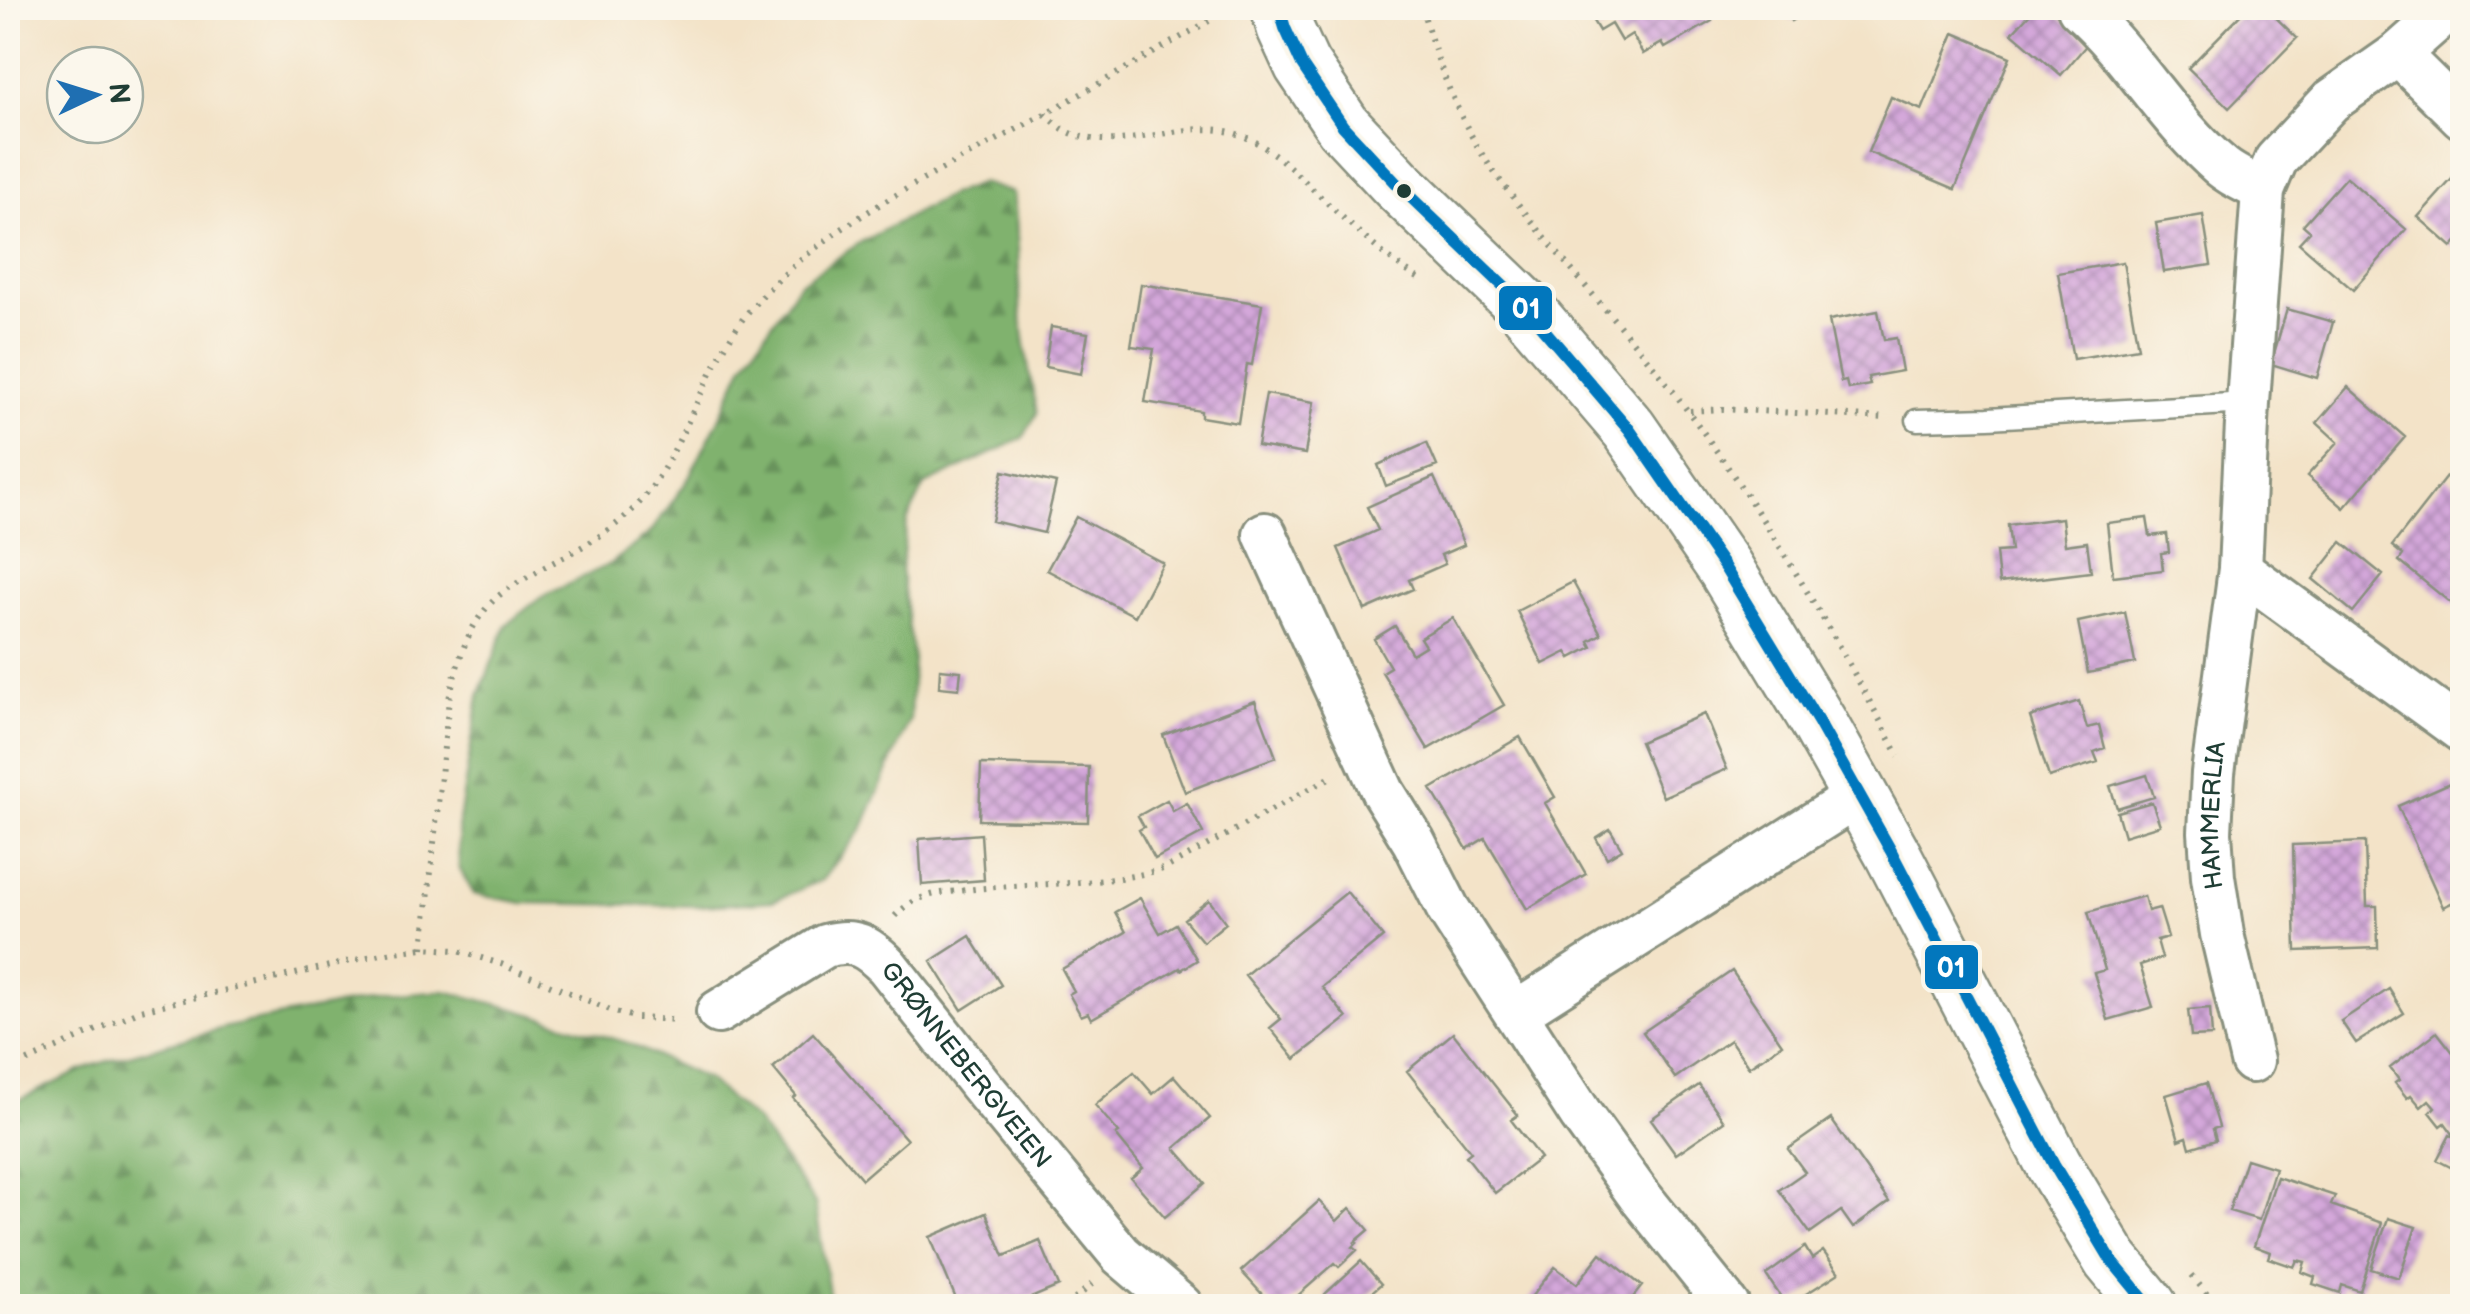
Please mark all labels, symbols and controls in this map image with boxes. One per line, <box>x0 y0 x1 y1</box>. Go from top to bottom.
north arrow <box>45 45 145 145</box>
text: N <box>101 82 136 105</box>
unlabelled marker <box>1394 181 1414 201</box>
line badge: 01 <box>1497 284 1554 332</box>
text: 01 <box>1511 293 1541 326</box>
street label: HAMMERLIA <box>2194 739 2233 892</box>
line badge: 01 <box>1923 943 1980 991</box>
text: 01 <box>1936 952 1966 985</box>
street label: GRØNNEBERGVEIEN <box>874 956 1058 1174</box>

